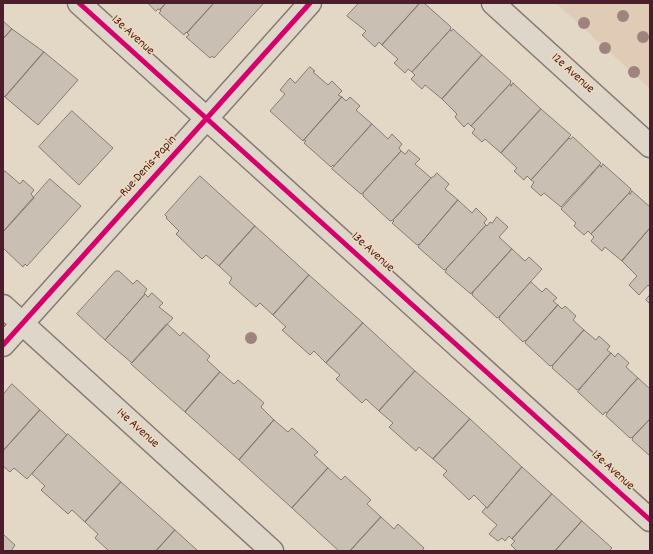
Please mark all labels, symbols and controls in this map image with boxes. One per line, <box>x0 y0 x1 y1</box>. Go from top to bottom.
street label: 13e Avenue <box>107 13 157 59</box>
street label: 12e Avenue <box>547 51 597 97</box>
street label: Rue Denis-Papin <box>117 133 181 201</box>
street label: 13e Avenue <box>347 230 397 276</box>
street label: 14e Avenue <box>112 406 162 452</box>
street label: 13e Avenue <box>587 448 637 494</box>

